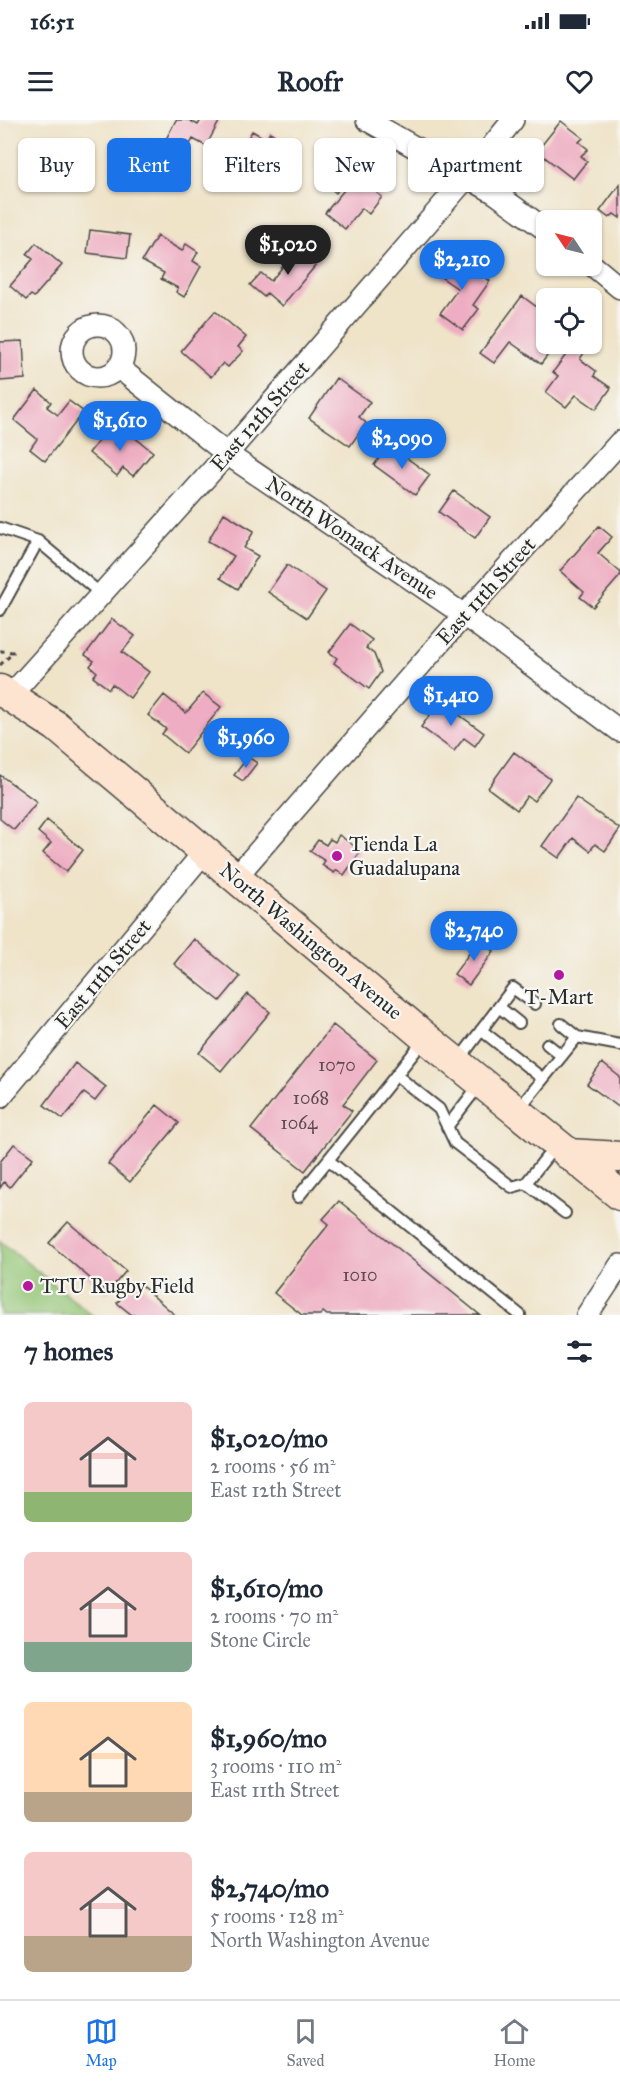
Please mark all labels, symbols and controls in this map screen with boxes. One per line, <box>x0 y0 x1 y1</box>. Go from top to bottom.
text: 16:51 <box>30 8 74 35</box>
icon: menu <box>24 65 57 98</box>
text: Roofr <box>277 65 343 98</box>
icon: heart <box>563 65 596 98</box>
chip: Buy <box>18 138 95 192</box>
chip: Rent <box>107 138 191 192</box>
chip: Filters <box>203 138 302 192</box>
chip: New <box>314 138 396 192</box>
chip: Apartment <box>408 138 544 192</box>
north arrow <box>536 210 602 276</box>
map controls <box>536 210 602 354</box>
pin: $1,020 <box>239 225 337 276</box>
text: $1,020 <box>259 232 317 256</box>
pin: $2,210 <box>413 240 511 291</box>
text: $2,210 <box>434 247 490 271</box>
button: locate <box>536 288 602 354</box>
street label: East 12th Street <box>205 355 315 477</box>
pin: $1,610 <box>71 401 169 452</box>
text: $1,610 <box>93 408 147 432</box>
pin: $2,090 <box>353 419 451 470</box>
text: $2,090 <box>371 426 433 450</box>
street label: North Womack Avenue <box>261 471 443 605</box>
street label: East 11th Street <box>431 531 542 650</box>
pin: $1,410 <box>402 676 500 727</box>
text: $1,410 <box>423 683 479 707</box>
pin: $1,960 <box>197 718 295 769</box>
text: $1,960 <box>217 725 275 749</box>
place label: Tienda La Guadalupana <box>349 831 460 881</box>
marker: Tienda La Guadalupana <box>330 849 344 863</box>
street label: North Washington Avenue <box>214 857 408 1025</box>
pin: $2,740 <box>425 911 523 962</box>
street label: East 11th Street <box>49 913 157 1034</box>
text: $2,740 <box>444 918 504 942</box>
marker: T-Mart <box>552 968 566 982</box>
place label: T-Mart <box>525 984 594 1010</box>
house number: 1070 <box>318 1054 356 1076</box>
house number: 1068 <box>293 1087 329 1109</box>
house number: 1064 <box>281 1112 318 1134</box>
house number: 1010 <box>343 1264 377 1286</box>
place label: TTU Rugby Field <box>40 1273 195 1299</box>
marker: TTU Rugby Field <box>21 1279 35 1293</box>
text: 7 homes <box>24 1335 113 1367</box>
icon: filters <box>563 1335 596 1368</box>
text: $1,020/mo <box>210 1422 328 1454</box>
icon: home <box>72 1426 144 1498</box>
text: 2 rooms · 56 m² <box>210 1454 336 1478</box>
text: East 12th Street <box>210 1478 341 1502</box>
text: $1,610/mo <box>210 1572 323 1604</box>
icon: home <box>72 1576 144 1648</box>
text: 2 rooms · 70 m² <box>210 1604 338 1628</box>
text: Stone Circle <box>210 1628 311 1652</box>
text: $1,960/mo <box>210 1722 327 1754</box>
icon: home <box>72 1726 144 1798</box>
text: 3 rooms · 110 m² <box>210 1754 341 1778</box>
text: East 11th Street <box>210 1778 339 1802</box>
text: $2,740/mo <box>210 1872 329 1904</box>
icon: home <box>72 1876 144 1948</box>
text: 5 rooms · 128 m² <box>210 1904 344 1928</box>
text: North Washington Avenue <box>210 1928 430 1952</box>
tab: Map <box>85 2015 118 2070</box>
tab: Saved <box>287 2015 325 2070</box>
tab: Home <box>494 2015 535 2070</box>

